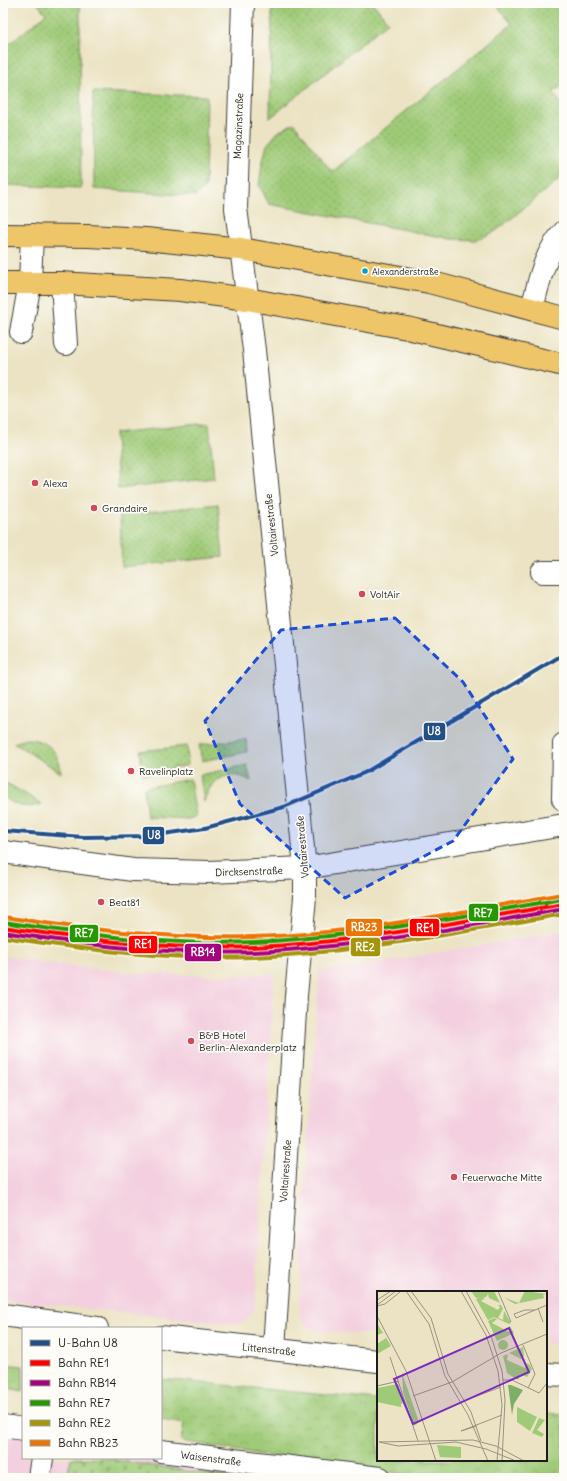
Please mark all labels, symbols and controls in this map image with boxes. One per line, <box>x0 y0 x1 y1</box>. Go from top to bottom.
street label: Magazinstraße <box>231 93 246 159</box>
marker: Alexanderstraße <box>360 266 370 276</box>
place label: Alexanderstraße <box>372 266 439 277</box>
place label: Alexa <box>43 477 68 490</box>
marker: Alexa <box>30 478 40 488</box>
street label: Voltairestraße <box>262 493 281 557</box>
place label: Grandaire <box>102 502 148 515</box>
marker: Grandaire <box>89 503 99 513</box>
place label: VoltAir <box>370 588 400 601</box>
marker: VoltAir <box>357 589 367 599</box>
line badge: U8 <box>423 722 446 741</box>
text: U8 <box>427 724 441 738</box>
place label: Ravelinplatz <box>139 765 194 778</box>
marker: Ravelinplatz <box>126 766 136 776</box>
street label: Voltairestraße <box>293 815 312 879</box>
line badge: U8 <box>142 826 165 845</box>
text: U8 <box>147 828 161 842</box>
street label: Dircksenstraße <box>215 864 283 879</box>
place label: Beat81 <box>109 896 140 909</box>
marker: Beat81 <box>96 897 106 907</box>
line badge: RE7 <box>468 903 499 922</box>
text: RE7 <box>474 906 493 920</box>
line badge: RB23 <box>345 918 383 937</box>
line badge: RE1 <box>409 918 440 937</box>
text: RB23 <box>351 920 377 934</box>
text: RE1 <box>416 921 434 935</box>
line badge: RE7 <box>69 924 99 943</box>
text: RE7 <box>75 926 94 940</box>
line badge: RE1 <box>128 935 158 954</box>
text: RE1 <box>134 937 152 951</box>
line badge: RE2 <box>350 937 381 957</box>
text: RE2 <box>355 940 375 954</box>
line badge: RB14 <box>184 943 222 962</box>
text: RB14 <box>191 945 216 959</box>
place label: B&B Hotel Berlin-Alexanderplatz <box>199 1029 297 1054</box>
marker: B&B Hotel Berlin-Alexanderplatz <box>186 1036 196 1046</box>
street label: Voltairestraße <box>277 1139 294 1203</box>
place label: Feuerwache Mitte <box>462 1171 542 1184</box>
marker: Feuerwache Mitte <box>449 1172 459 1182</box>
inset map <box>377 1291 547 1461</box>
legend <box>22 1327 162 1459</box>
text: U-Bahn U8 <box>58 1335 118 1350</box>
street label: Littenstraße <box>241 1340 296 1359</box>
text: Bahn RE1 <box>58 1355 109 1370</box>
text: Bahn RB14 <box>58 1375 117 1390</box>
text: Bahn RE7 <box>58 1395 110 1410</box>
text: Bahn RE2 <box>58 1415 111 1430</box>
text: Bahn RB23 <box>58 1435 119 1450</box>
street label: Waisenstraße <box>180 1448 242 1469</box>

